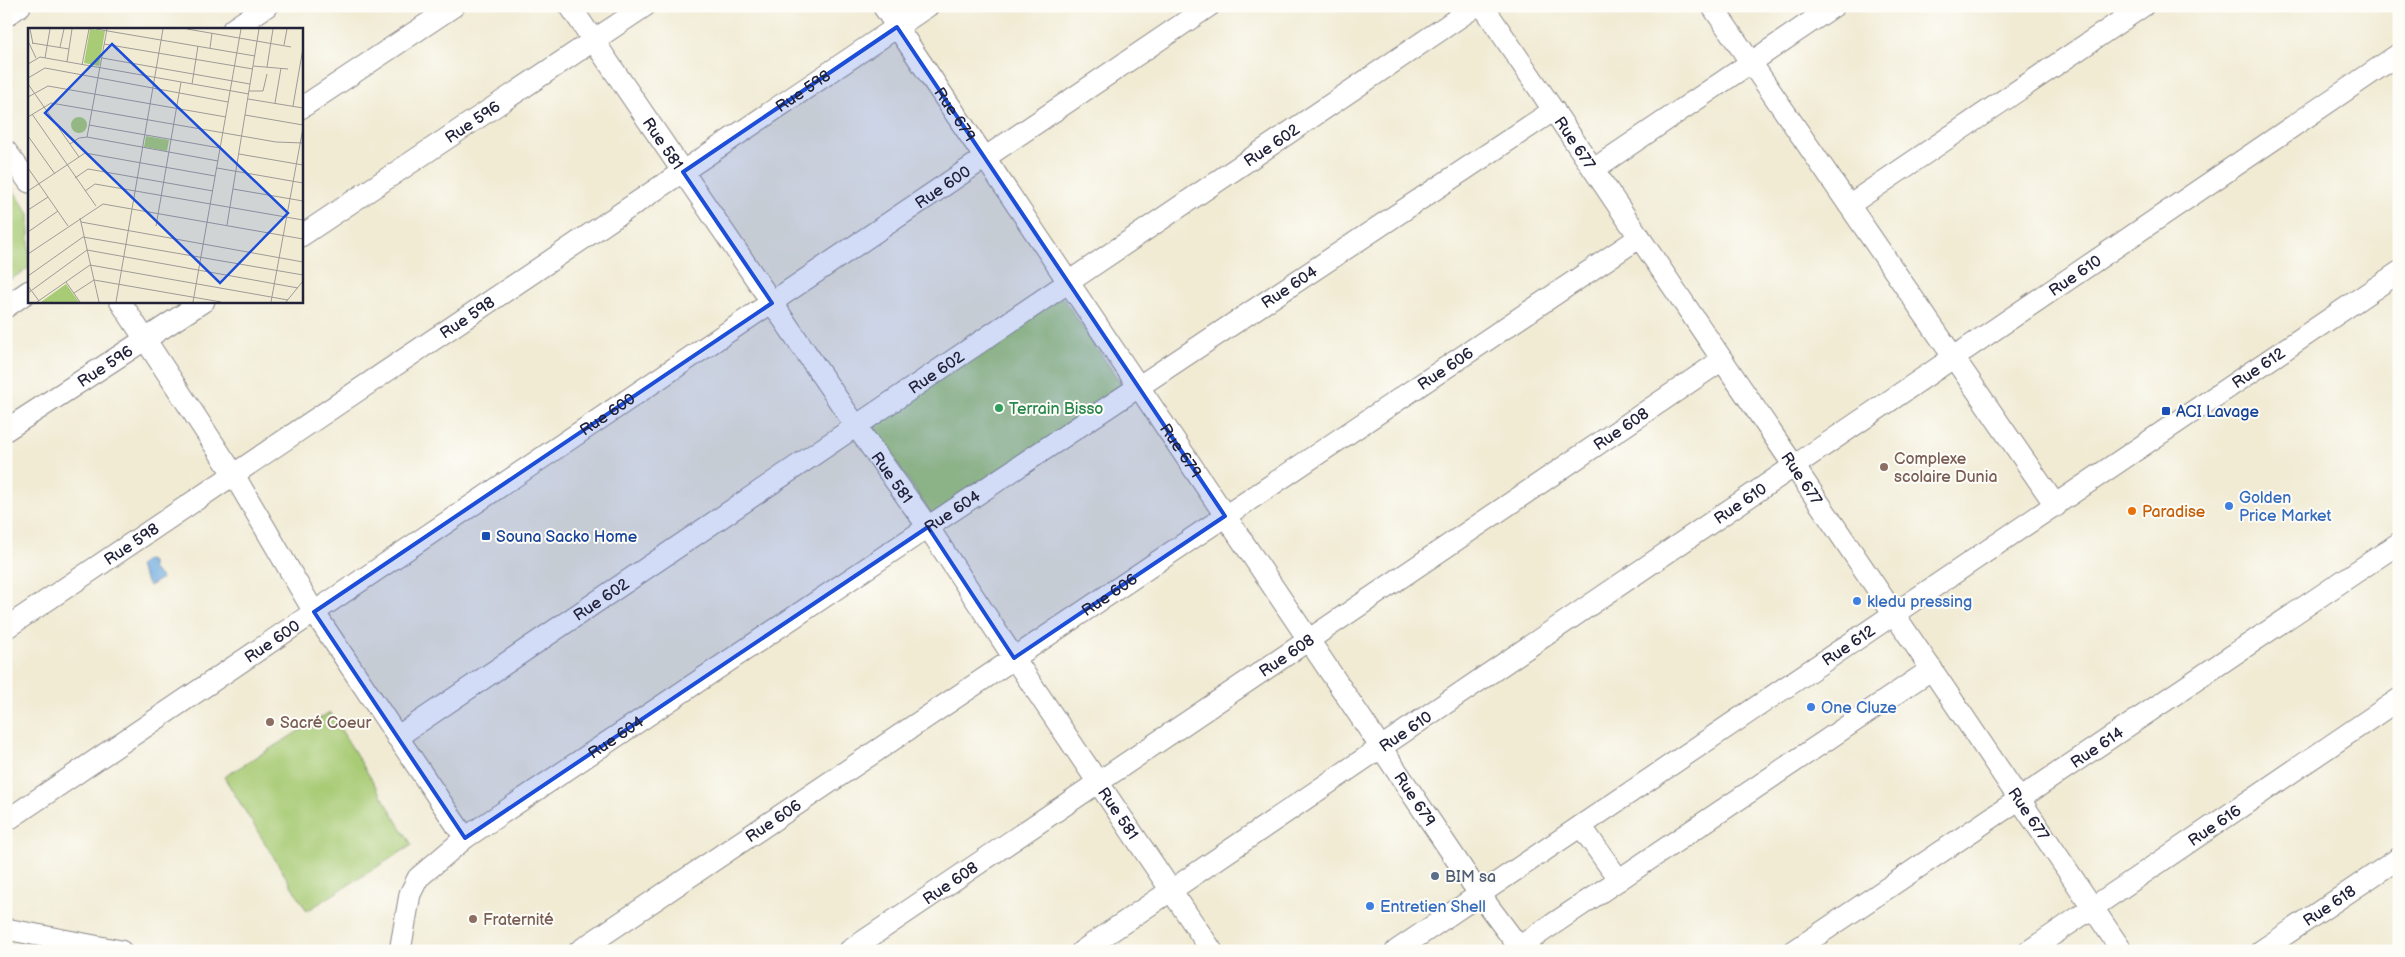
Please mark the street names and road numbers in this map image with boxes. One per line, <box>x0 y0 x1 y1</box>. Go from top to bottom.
street label: Rue 598 <box>773 67 834 117</box>
street label: Rue 679 <box>929 84 979 145</box>
street label: Rue 596 <box>442 97 504 148</box>
street label: Rue 581 <box>638 114 687 174</box>
street label: Rue 677 <box>1550 114 1599 174</box>
street label: Rue 602 <box>1241 120 1304 171</box>
street label: Rue 600 <box>912 162 975 213</box>
street label: Rue 610 <box>2046 252 2105 301</box>
street label: Rue 604 <box>1258 262 1322 313</box>
street label: Rue 598 <box>437 293 499 343</box>
street label: Rue 596 <box>74 342 137 392</box>
street label: Rue 606 <box>1414 344 1478 395</box>
street label: Rue 612 <box>2229 344 2289 393</box>
street label: Rue 602 <box>905 347 969 399</box>
street label: Rue 600 <box>577 390 639 441</box>
street label: Rue 608 <box>1590 404 1653 455</box>
street label: Rue 679 <box>1155 420 1205 482</box>
street label: Rue 581 <box>866 449 916 508</box>
street label: Rue 677 <box>1776 449 1826 509</box>
street label: Rue 610 <box>1711 480 1771 529</box>
street label: Rue 604 <box>921 487 984 538</box>
street label: Rue 598 <box>101 520 163 570</box>
street label: Rue 606 <box>1078 570 1142 621</box>
street label: Rue 602 <box>570 574 633 626</box>
street label: Rue 600 <box>241 617 304 668</box>
street label: Rue 612 <box>1819 621 1879 671</box>
street label: Rue 608 <box>1256 631 1318 682</box>
street label: Rue 610 <box>1376 708 1436 757</box>
street label: Rue 604 <box>585 712 648 764</box>
street label: Rue 614 <box>2067 723 2128 773</box>
street label: Rue 679 <box>1389 769 1439 830</box>
street label: Rue 581 <box>1093 784 1142 844</box>
street label: Rue 677 <box>2003 784 2053 845</box>
street label: Rue 606 <box>742 796 806 847</box>
street label: Rue 616 <box>2185 801 2245 851</box>
street label: Rue 608 <box>920 858 982 909</box>
street label: Rue 618 <box>2300 882 2360 931</box>

